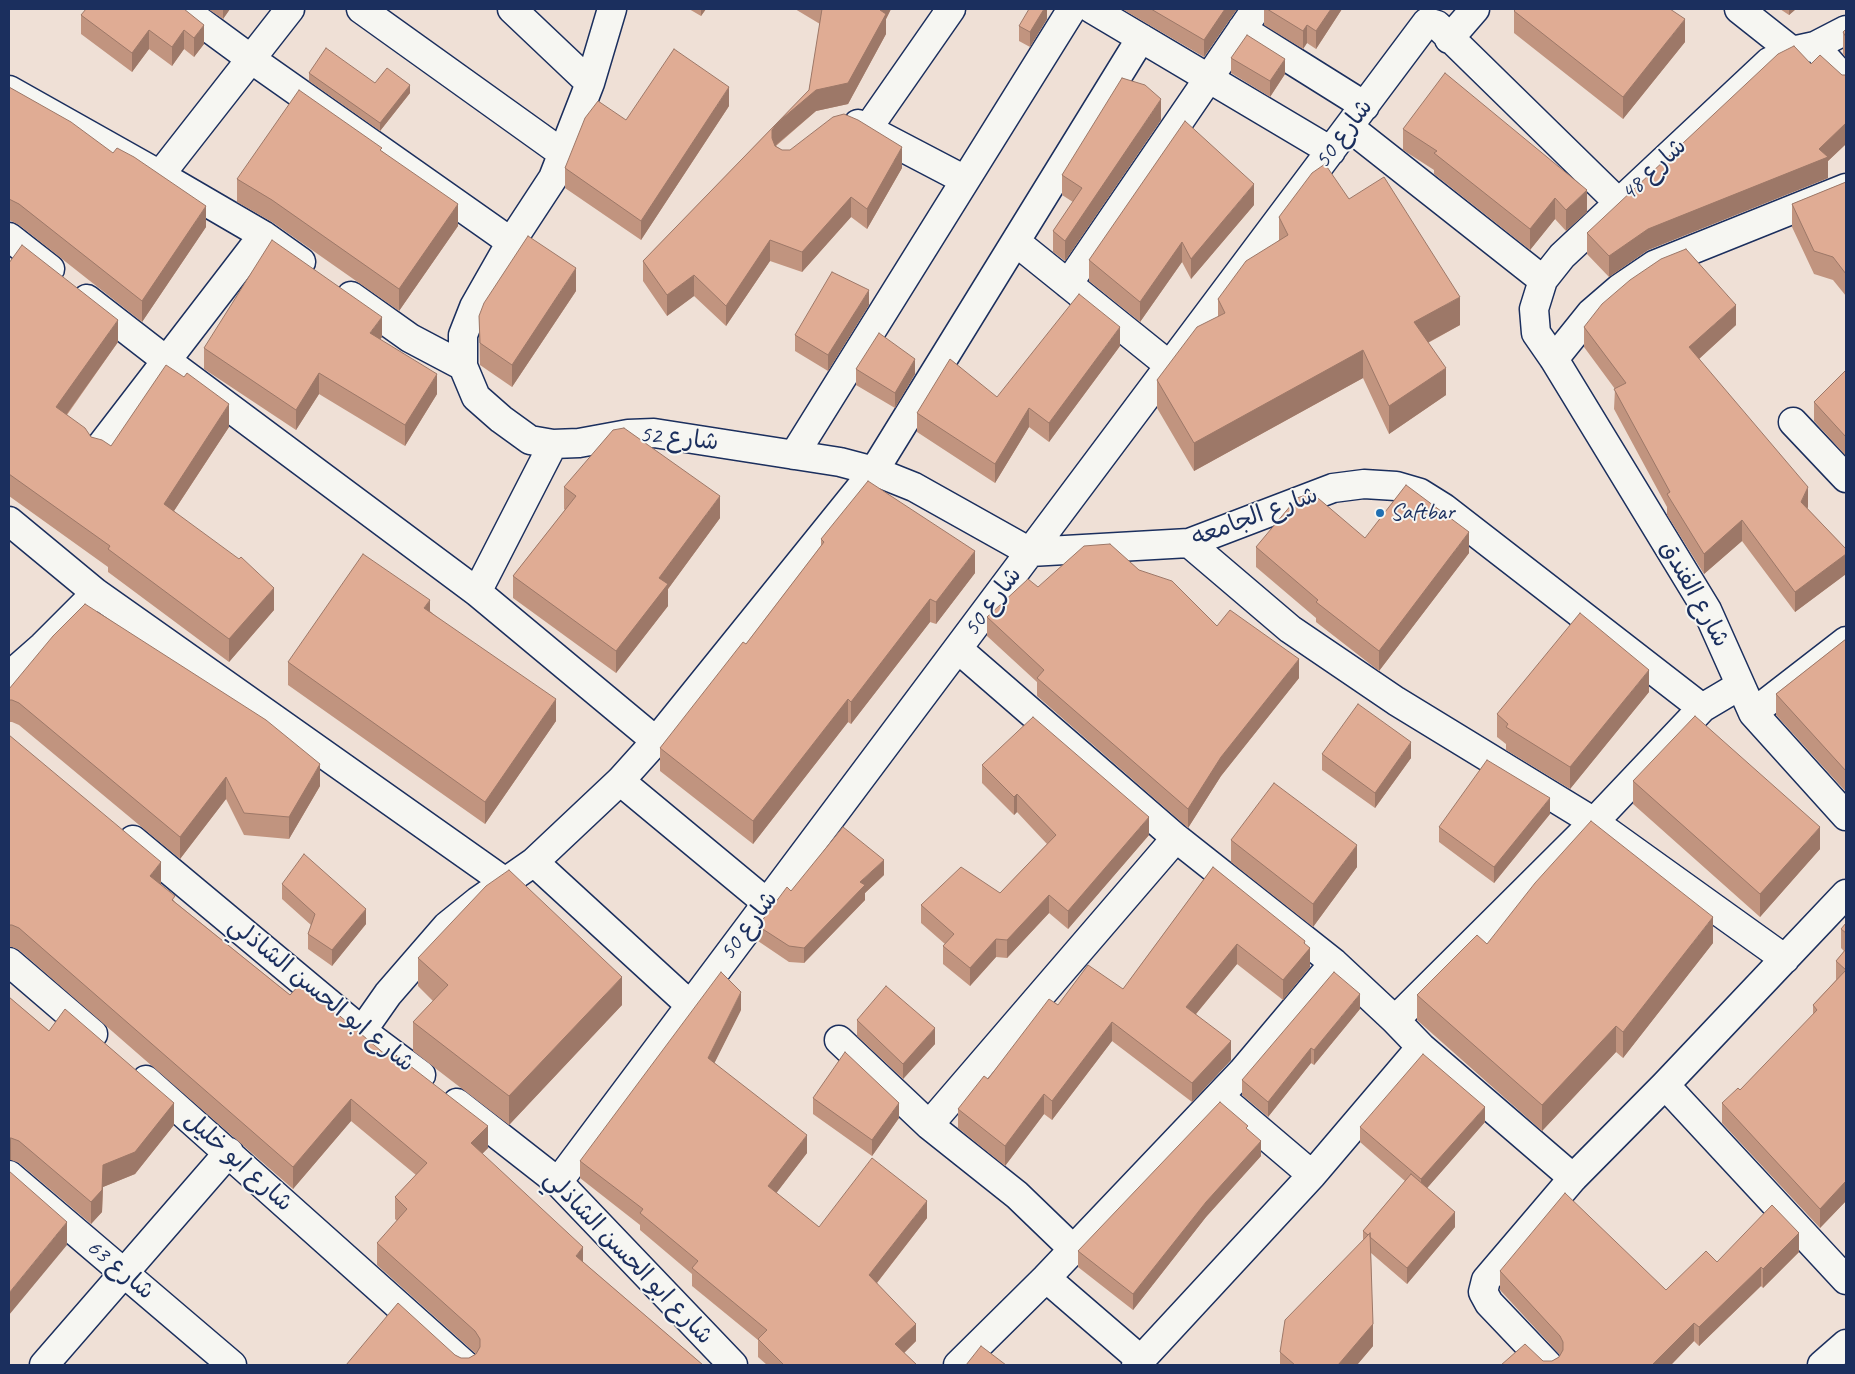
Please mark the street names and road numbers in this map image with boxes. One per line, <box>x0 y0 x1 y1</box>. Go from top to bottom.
street label: شارع 50 <box>1309 94 1379 174</box>
street label: شارع 48 <box>1615 132 1693 208</box>
street label: شارع 52 <box>638 421 720 457</box>
street label: شارع الجامعه <box>1188 481 1322 553</box>
street label: شارع الفندق <box>1653 536 1735 652</box>
street label: شارع 50 <box>958 562 1028 642</box>
street label: شارع 50 <box>714 886 784 966</box>
street label: شارع ابو الحسن الشاذلي <box>222 911 420 1079</box>
street label: شارع ابو خليل <box>178 1106 298 1218</box>
street label: شارع ابو الحسن الشاذلي <box>537 1165 719 1351</box>
street label: شارع 63 <box>80 1233 160 1307</box>

